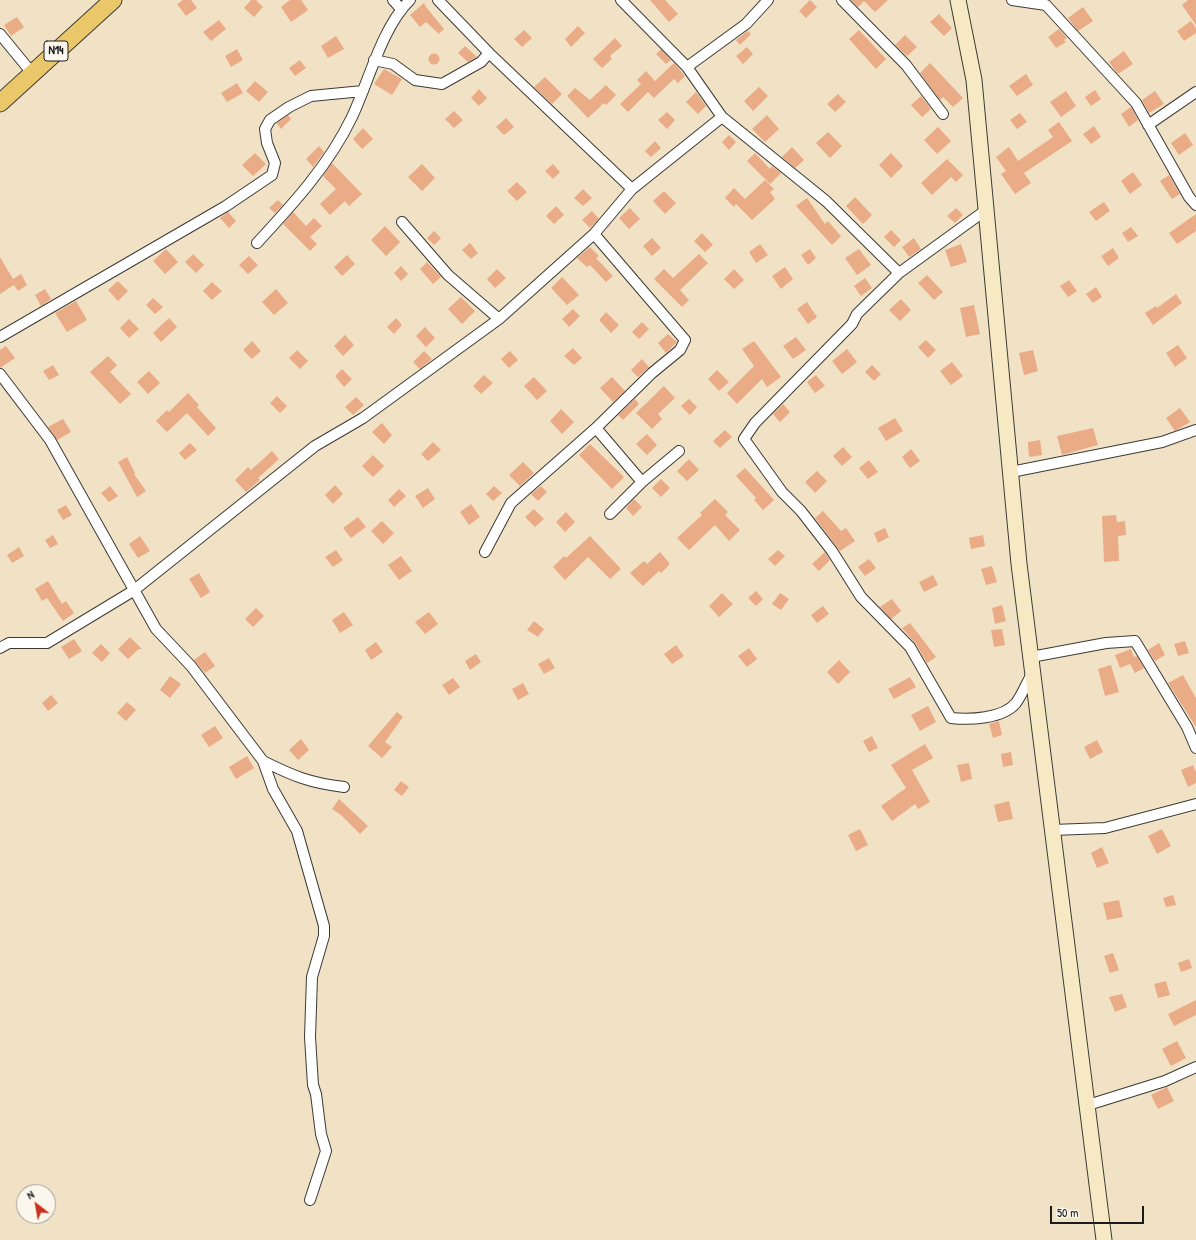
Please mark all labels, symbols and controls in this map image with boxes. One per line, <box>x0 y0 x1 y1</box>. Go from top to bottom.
road number: N14 <box>44 41 68 61</box>
north arrow <box>16 1184 56 1224</box>
text: N <box>24 1187 36 1202</box>
scale bar <box>1052 1198 1146 1224</box>
text: 50 m <box>1057 1204 1078 1221</box>

